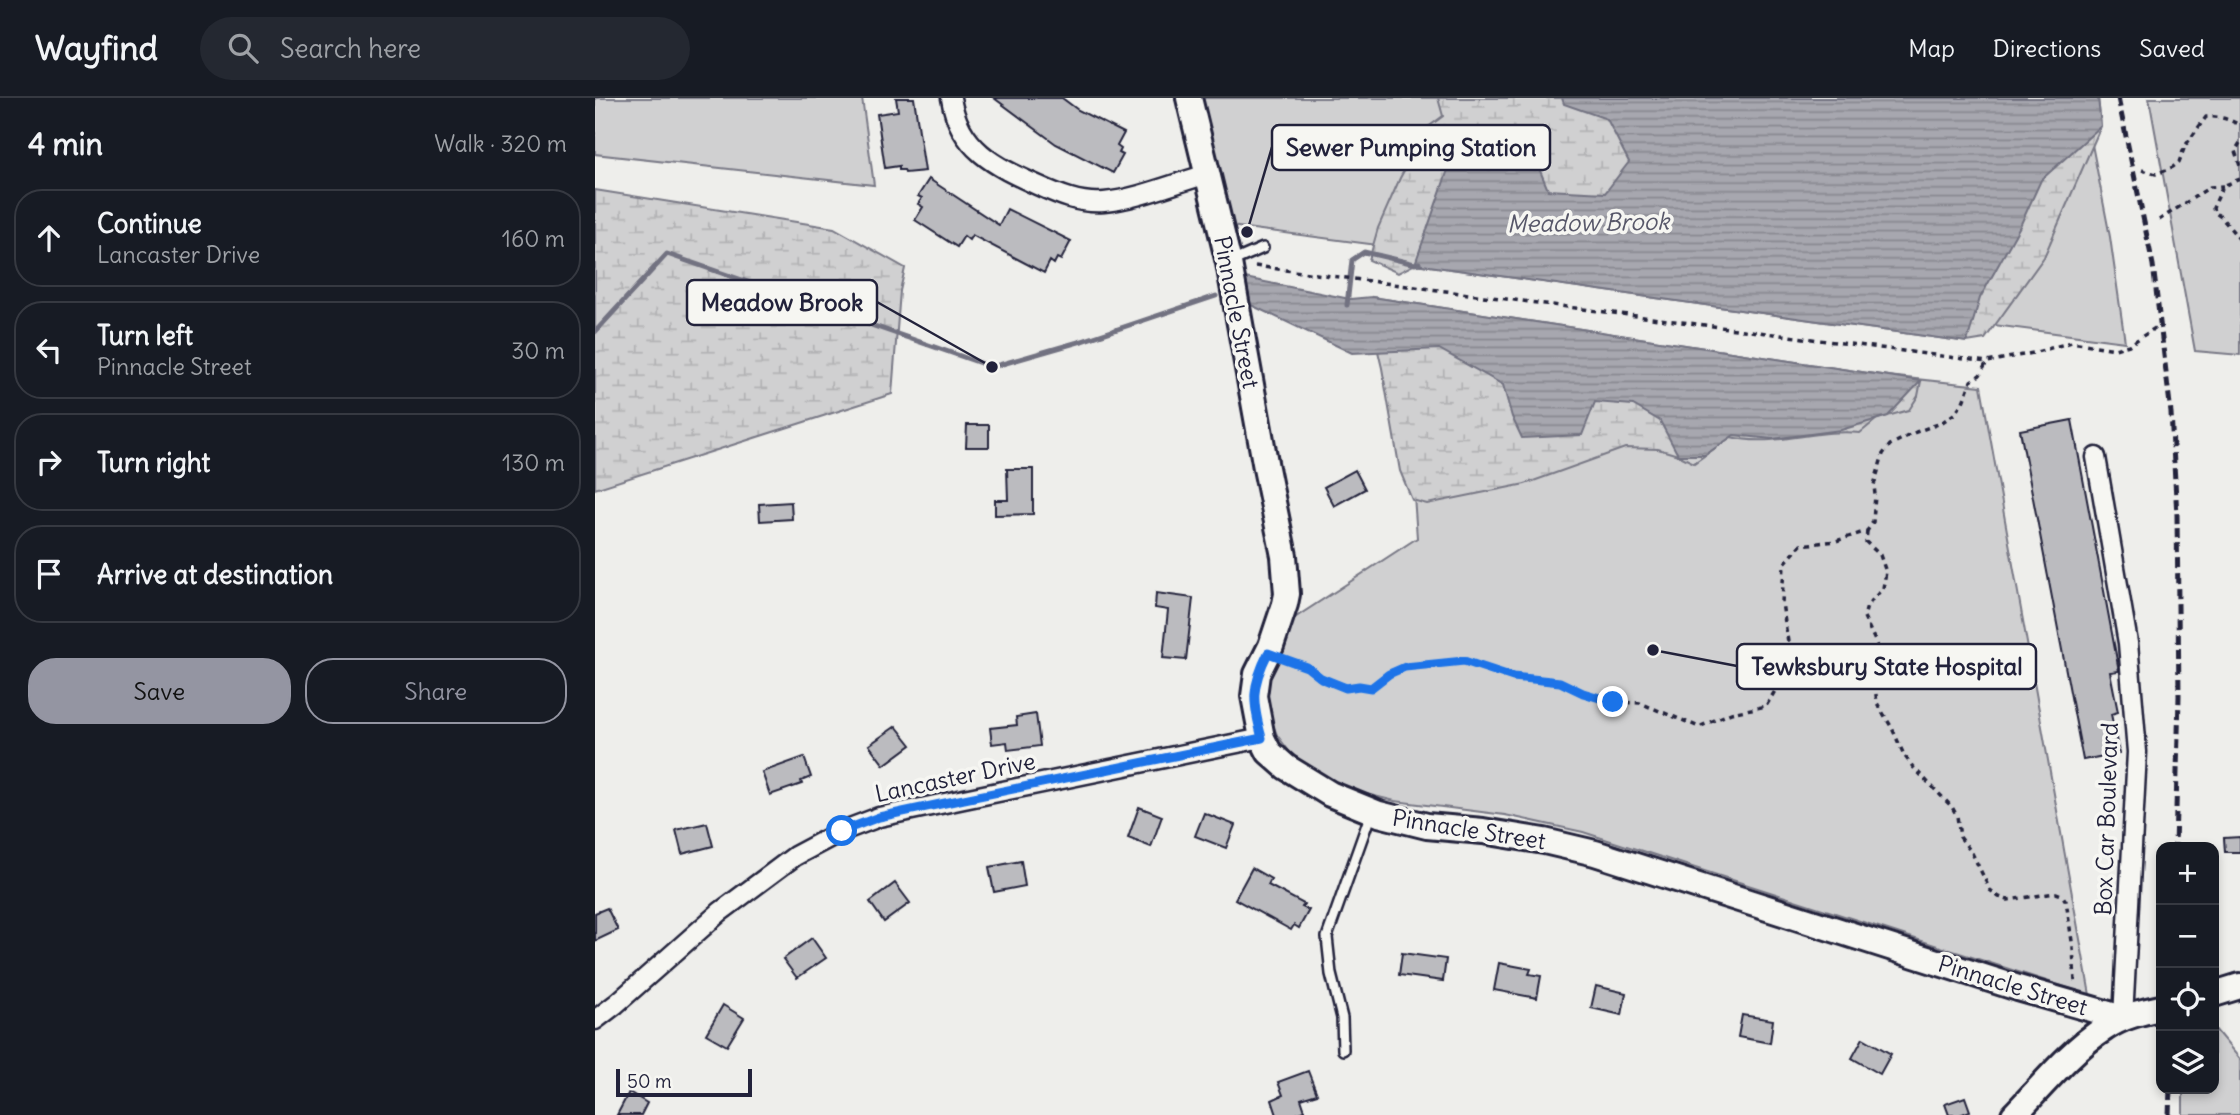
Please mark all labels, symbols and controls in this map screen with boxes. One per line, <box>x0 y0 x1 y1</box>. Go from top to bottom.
search box <box>200 17 690 80</box>
text: Wayfind <box>35 27 158 69</box>
icon: search <box>224 29 262 67</box>
text: Search here <box>280 32 421 65</box>
text: Map <box>1908 33 1955 63</box>
text: Directions <box>1993 33 2101 63</box>
text: Saved <box>2139 33 2205 63</box>
text: 4 min <box>28 125 103 163</box>
callout: Sewer Pumping Station <box>1272 125 1550 170</box>
text: Walk · 320 m <box>434 129 567 158</box>
text: Sewer Pumping Station <box>1286 132 1536 162</box>
water label: Meadow Brook <box>1506 206 1671 238</box>
text: Continue <box>97 207 202 240</box>
icon: ahead <box>30 219 68 257</box>
text: 160 m <box>502 224 565 253</box>
street label: Pinnacle Street <box>1208 233 1266 391</box>
text: Lancaster Drive <box>97 240 260 269</box>
callout: Meadow Brook <box>687 280 877 325</box>
text: Meadow Brook <box>701 287 863 317</box>
text: Turn left <box>97 319 193 352</box>
icon: left <box>30 331 68 369</box>
text: 30 m <box>511 336 565 365</box>
text: Pinnacle Street <box>97 352 252 381</box>
icon: right <box>30 443 68 481</box>
text: Turn right <box>97 446 210 479</box>
text: 130 m <box>502 448 565 477</box>
icon: arrive <box>30 555 68 593</box>
text: Arrive at destination <box>97 558 333 591</box>
callout: Tewksbury State Hospital <box>1737 644 2036 689</box>
text: Tewksbury State Hospital <box>1751 651 2023 681</box>
button: Save <box>28 658 291 724</box>
button: Share <box>305 658 567 724</box>
route end <box>1597 686 1628 717</box>
street label: Box Car Boulevard <box>2088 722 2124 916</box>
street label: Lancaster Drive <box>872 746 1038 808</box>
street label: Pinnacle Street <box>1390 803 1548 855</box>
route start <box>826 815 857 846</box>
map controls <box>2156 842 2219 1094</box>
button: + <box>2156 842 2219 905</box>
button: − <box>2156 905 2219 968</box>
street label: Pinnacle Street <box>1935 949 2091 1022</box>
button: locate <box>2156 968 2219 1031</box>
button: layers <box>2156 1031 2219 1094</box>
scale bar <box>616 1066 753 1098</box>
text: 50 m <box>627 1069 672 1093</box>

